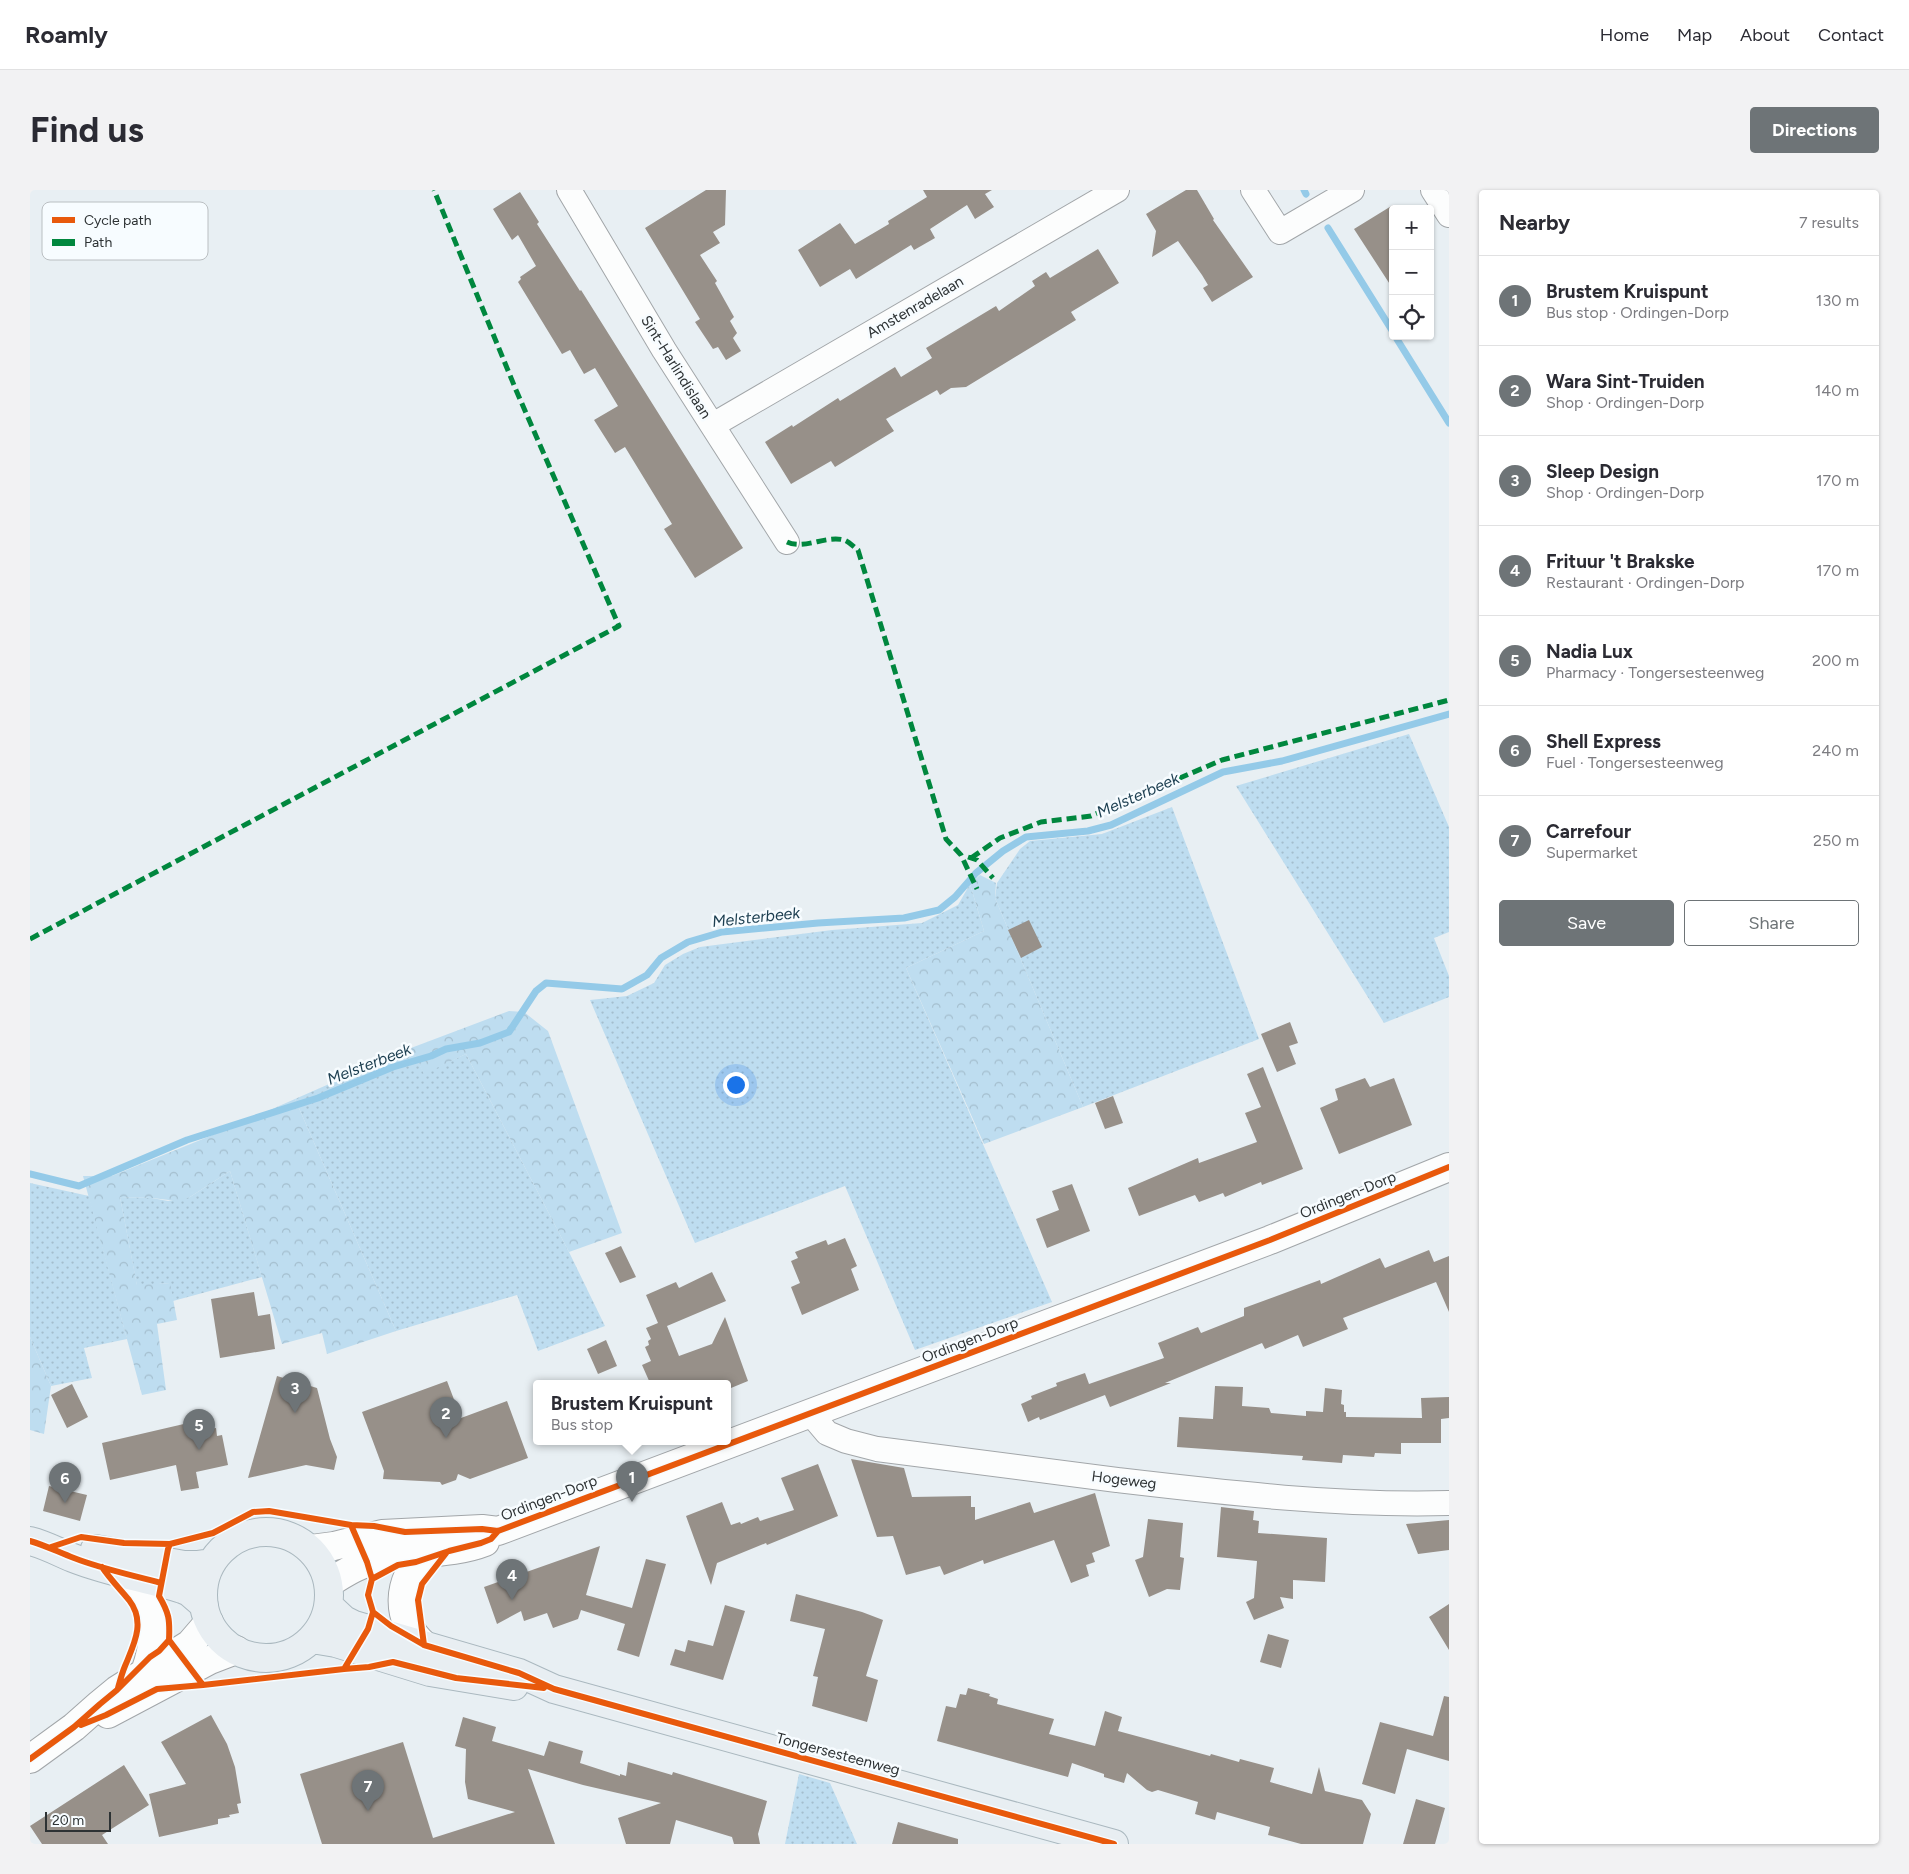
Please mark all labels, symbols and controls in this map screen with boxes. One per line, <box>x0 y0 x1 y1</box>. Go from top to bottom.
text: Roamly <box>25 20 108 49</box>
text: Home <box>1600 24 1649 46</box>
text: Map <box>1677 24 1712 46</box>
text: About <box>1740 24 1790 46</box>
text: Contact <box>1818 24 1884 46</box>
button: Directions <box>1750 107 1879 153</box>
text: Find us <box>30 109 144 151</box>
legend <box>42 202 208 260</box>
map controls <box>1389 205 1434 340</box>
button: + <box>1389 205 1434 250</box>
text: Nearby <box>1499 210 1570 235</box>
text: Cycle path <box>84 212 152 229</box>
text: 7 results <box>1799 213 1859 232</box>
text: Path <box>84 234 112 251</box>
button: − <box>1389 250 1434 295</box>
street label: Amstenradelaan <box>863 272 967 342</box>
text: Brustem Kruispunt <box>1546 280 1709 303</box>
text: 1 <box>1512 291 1518 310</box>
text: 130 m <box>1816 291 1859 310</box>
button: locate <box>1389 295 1434 340</box>
text: Bus stop · Ordingen-Dorp <box>1546 303 1729 322</box>
street label: Sint-Harlindislaan <box>637 312 715 422</box>
text: Wara Sint-Truiden <box>1546 370 1705 393</box>
text: 2 <box>1510 381 1520 400</box>
text: 140 m <box>1815 381 1859 400</box>
text: Shop · Ordingen-Dorp <box>1546 393 1704 412</box>
text: Sleep Design <box>1546 460 1659 483</box>
text: 3 <box>1511 471 1519 490</box>
text: 170 m <box>1816 471 1859 490</box>
text: Shop · Ordingen-Dorp <box>1546 483 1704 502</box>
text: Frituur 't Brakske <box>1546 550 1695 573</box>
text: 4 <box>1510 561 1520 580</box>
text: 170 m <box>1816 561 1859 580</box>
text: Restaurant · Ordingen-Dorp <box>1546 573 1745 592</box>
text: Nadia Lux <box>1546 640 1633 663</box>
text: 5 <box>1510 651 1520 670</box>
text: 200 m <box>1812 651 1859 670</box>
text: Pharmacy · Tongersesteenweg <box>1546 663 1764 682</box>
text: Shell Express <box>1546 730 1661 753</box>
text: 6 <box>1510 741 1520 760</box>
text: 240 m <box>1812 741 1859 760</box>
text: Fuel · Tongersesteenweg <box>1546 753 1724 772</box>
water label: Melsterbeek <box>1094 768 1183 822</box>
text: Carrefour <box>1546 820 1631 843</box>
text: 7 <box>1511 831 1519 850</box>
text: 250 m <box>1813 831 1859 850</box>
text: Supermarket <box>1546 843 1638 862</box>
button: Save <box>1499 900 1674 946</box>
button: Share <box>1684 900 1859 946</box>
water label: Melsterbeek <box>711 903 802 931</box>
water label: Melsterbeek <box>324 1039 415 1089</box>
your location <box>723 1072 749 1098</box>
street label: Ordingen-Dorp <box>1297 1168 1399 1222</box>
street label: Ordingen-Dorp <box>919 1313 1021 1367</box>
pin: 3 <box>279 1372 311 1413</box>
popup <box>533 1380 731 1445</box>
text: Brustem Kruispunt <box>551 1392 713 1415</box>
pin: 2 <box>430 1397 462 1438</box>
pin: 5 <box>183 1409 215 1450</box>
text: Bus stop <box>551 1415 613 1434</box>
pin: 1 <box>616 1461 648 1502</box>
pin: 6 <box>49 1462 81 1503</box>
street label: Hogeweg <box>1090 1467 1158 1493</box>
street label: Ordingen-Dorp <box>498 1471 600 1525</box>
pin: 4 <box>496 1559 528 1600</box>
street label: Tongersesteenweg <box>774 1729 902 1779</box>
pin: 7 <box>352 1770 384 1811</box>
scale bar <box>45 1809 111 1832</box>
text: 20 m <box>52 1812 84 1829</box>

